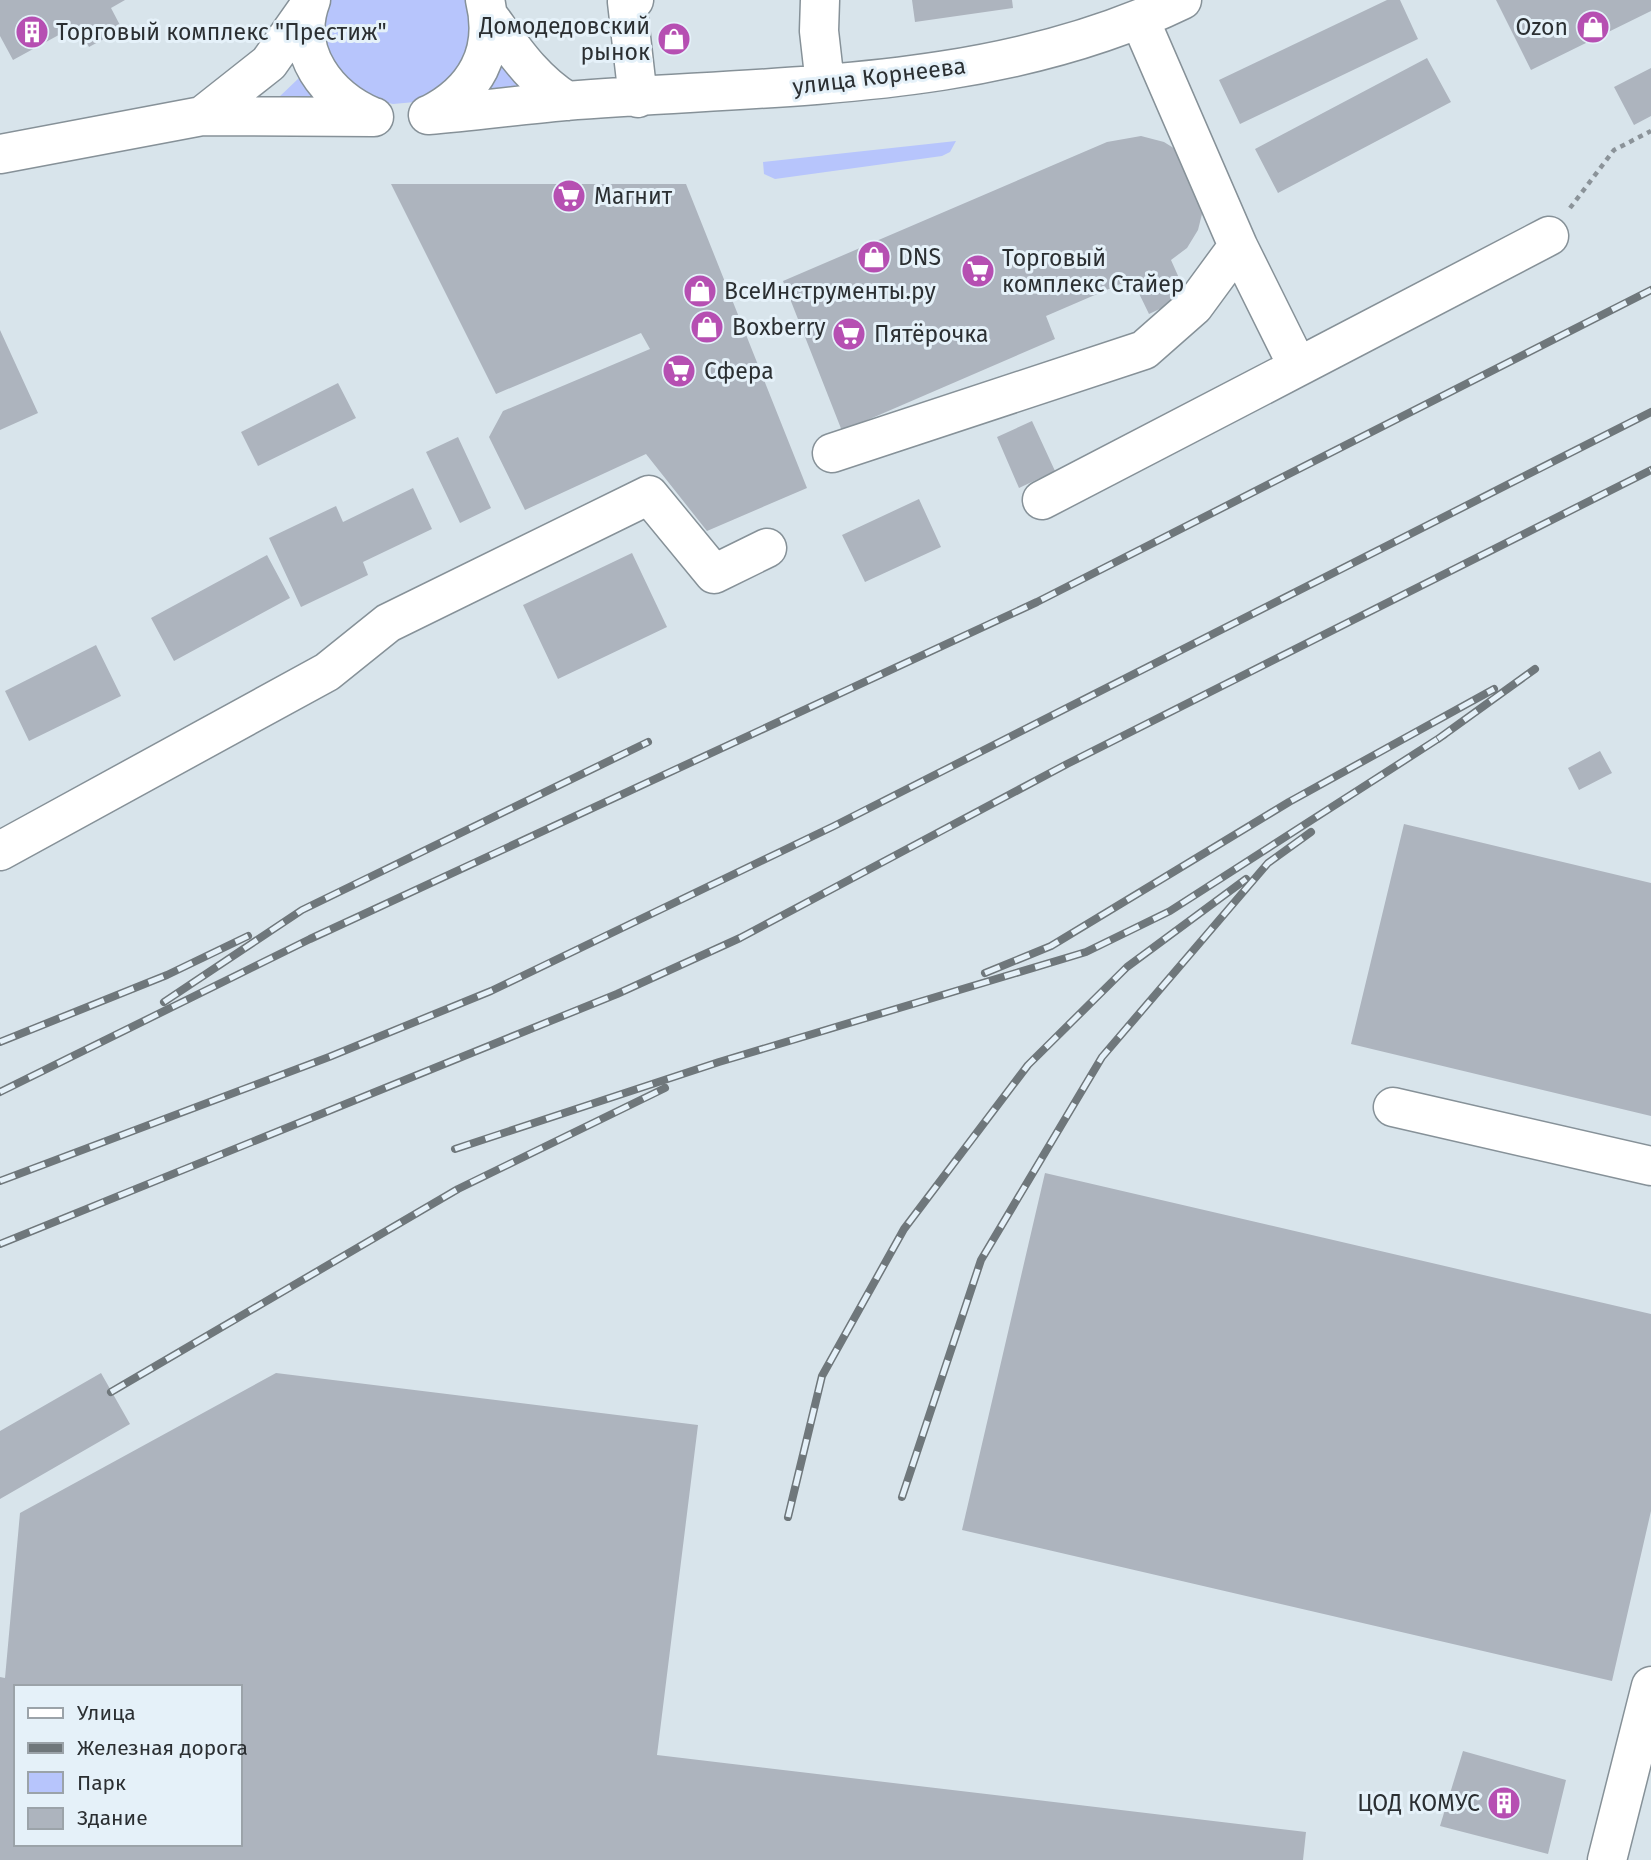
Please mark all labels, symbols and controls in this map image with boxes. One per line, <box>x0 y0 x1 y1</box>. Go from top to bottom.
shop icon: Ozon <box>1574 8 1612 46</box>
place label: Домодедовский рынок <box>478 12 650 66</box>
building icon: Торговый комплекс "Престиж" <box>13 13 51 51</box>
place label: Ozon <box>1516 13 1568 41</box>
place label: Торговый комплекс "Престиж" <box>56 18 387 46</box>
shop icon: Домодедовский рынок <box>655 20 693 58</box>
street label: улица Корнеева <box>791 51 967 101</box>
supermarket icon: Магнит <box>550 177 588 215</box>
place label: Магнит <box>594 182 673 210</box>
shop icon: DNS <box>855 238 893 276</box>
place label: DNS <box>898 243 941 271</box>
place label: Торговый комплекс Стайер <box>1002 244 1184 298</box>
supermarket icon: Торговый комплекс Стайер <box>959 252 997 290</box>
shop icon: ВсеИнструменты.ру <box>681 272 719 310</box>
place label: ВсеИнструменты.ру <box>724 277 937 305</box>
shop icon: Boxberry <box>688 308 726 346</box>
place label: Boxberry <box>732 313 826 341</box>
supermarket icon: Пятёрочка <box>830 315 868 353</box>
place label: Пятёрочка <box>874 320 988 348</box>
supermarket icon: Сфера <box>660 352 698 390</box>
place label: Сфера <box>704 357 774 385</box>
legend <box>14 1685 242 1846</box>
text: Улица <box>77 1700 136 1726</box>
text: Железная дорога <box>77 1735 248 1761</box>
text: Парк <box>77 1770 126 1796</box>
building icon: ЦОД КОМУС <box>1485 1784 1523 1822</box>
place label: ЦОД КОМУС <box>1357 1789 1480 1817</box>
text: Здание <box>77 1805 148 1831</box>

